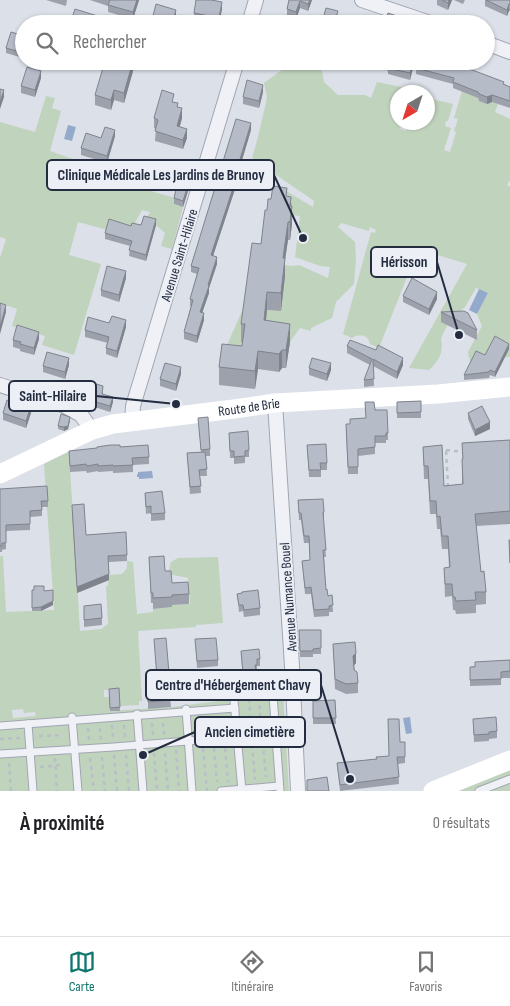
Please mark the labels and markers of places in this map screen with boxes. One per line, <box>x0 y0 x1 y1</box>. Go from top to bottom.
callout: Clinique Médicale Les Jardins de Brunoy <box>47 160 274 190</box>
callout: Hérisson <box>371 247 437 277</box>
callout: Saint-Hilaire <box>9 381 96 411</box>
callout: Centre d'Hébergement Chavy <box>146 670 321 700</box>
callout: Ancien cimetière <box>195 717 305 747</box>

